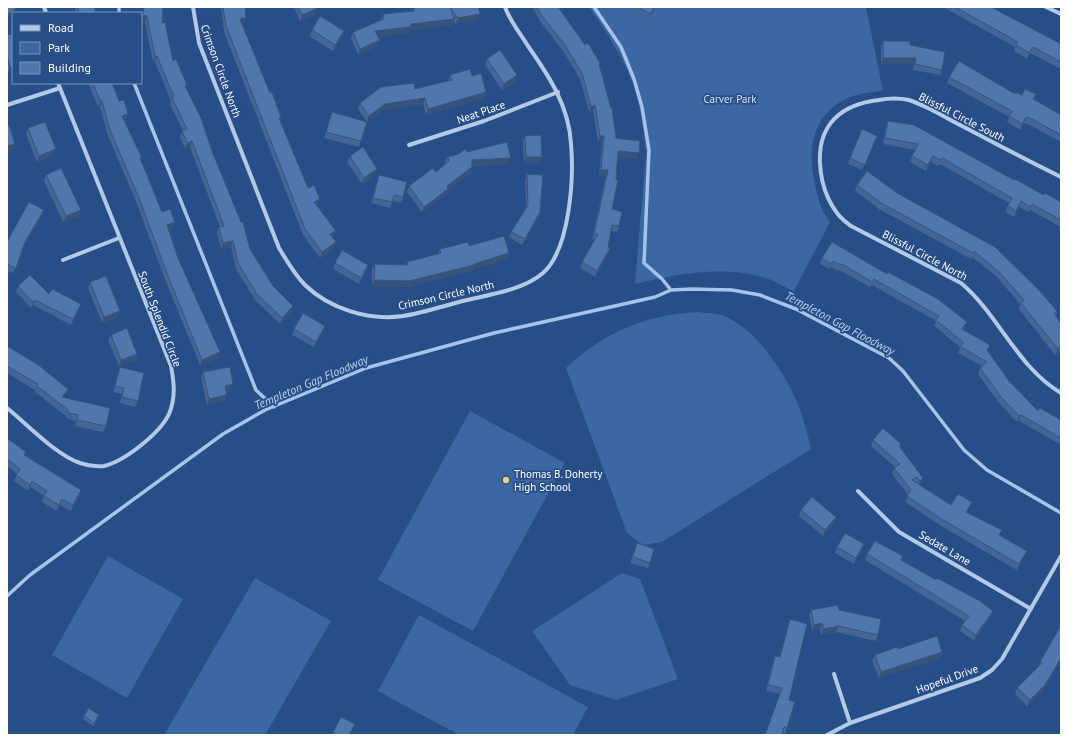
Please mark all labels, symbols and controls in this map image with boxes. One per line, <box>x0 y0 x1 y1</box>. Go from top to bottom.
legend <box>12 12 142 84</box>
text: Road <box>48 20 73 35</box>
street label: Crimson Circle North <box>198 23 244 119</box>
text: Park <box>48 40 70 55</box>
text: Building <box>48 60 91 75</box>
street label: Blissful Circle South <box>917 89 1007 145</box>
park label: Carver Park <box>704 92 757 106</box>
street label: Neat Place <box>455 97 507 127</box>
street label: Blissful Circle North <box>880 227 970 283</box>
street label: South Splendid Circle <box>135 269 185 369</box>
street label: Crimson Circle North <box>397 277 495 313</box>
water label: Templeton Gap Floodway <box>782 288 898 359</box>
water label: Templeton Gap Floodway <box>252 351 371 413</box>
place label: Thomas B. Doherty High School <box>514 467 603 494</box>
marker: Thomas B. Doherty High School <box>501 475 511 485</box>
street label: Sedate Lane <box>917 528 974 569</box>
street label: Hopeful Drive <box>914 661 980 697</box>

